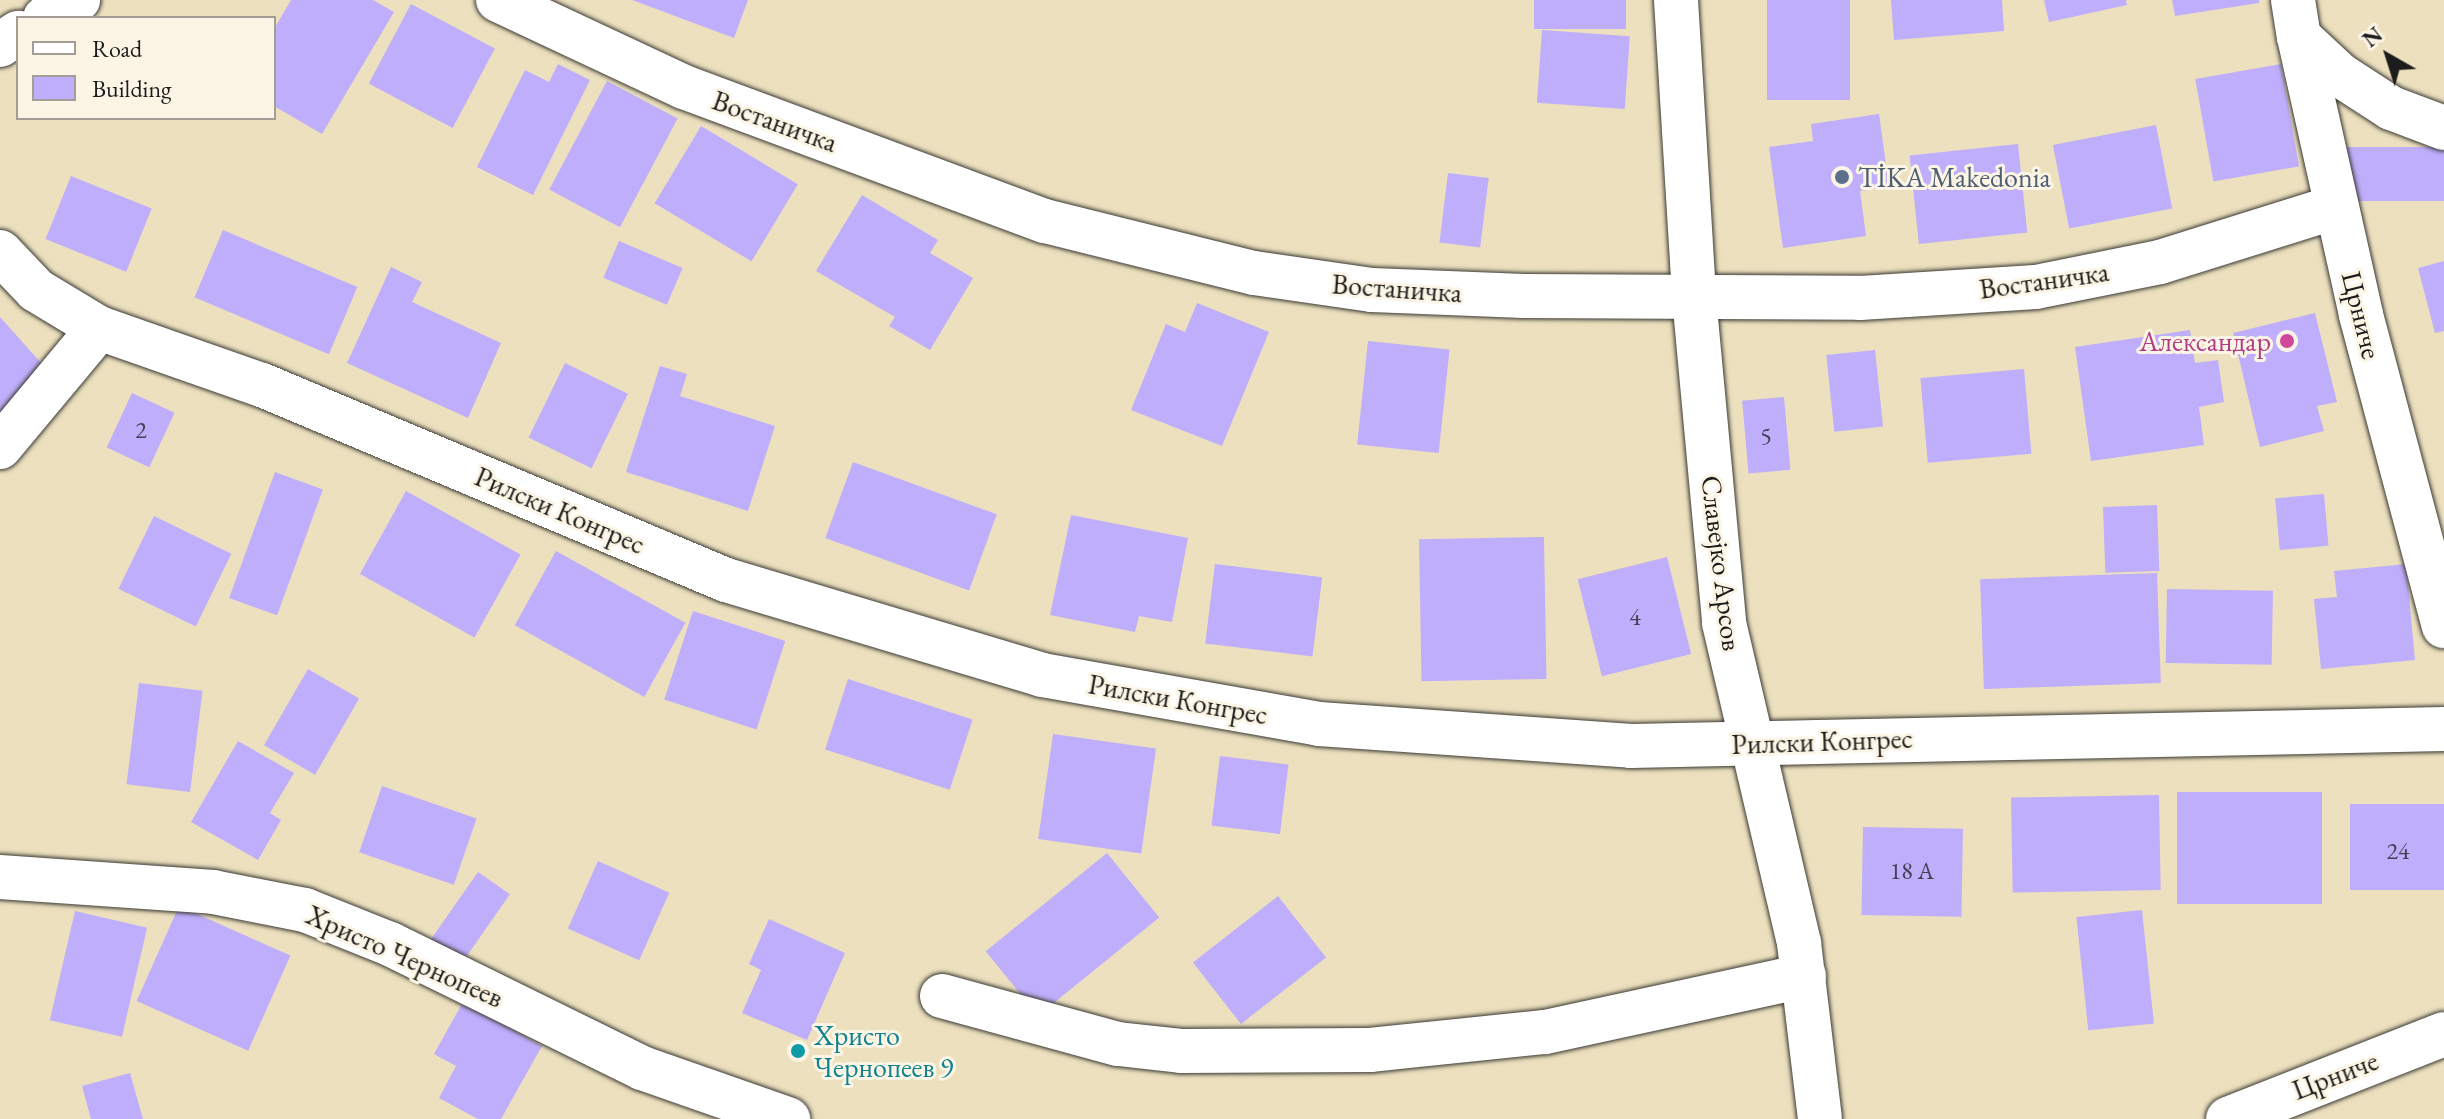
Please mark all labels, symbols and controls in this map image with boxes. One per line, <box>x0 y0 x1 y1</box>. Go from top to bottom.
legend <box>16 16 276 120</box>
north arrow <box>2348 16 2428 96</box>
text: N <box>2357 20 2389 54</box>
text: Road <box>92 33 142 64</box>
text: Building <box>92 73 172 104</box>
street label: Востаничка <box>708 83 842 159</box>
place label: TİKA Makedonia <box>1858 160 2051 194</box>
marker: TİKA Makedonia <box>1833 168 1851 186</box>
street label: Востаничка <box>1977 254 2111 306</box>
street label: Востаничка <box>1331 267 1463 309</box>
street label: Црниче <box>2335 268 2389 362</box>
place label: Александар <box>2139 324 2271 358</box>
marker: Александар <box>2278 332 2296 350</box>
house number: 2 <box>135 416 147 444</box>
house number: 5 <box>1760 422 1772 450</box>
street label: Рилски Конгрес <box>470 459 650 561</box>
street label: Славејко Арсов <box>1695 473 1749 653</box>
house number: 4 <box>1629 603 1641 631</box>
street label: Рилски Конгрес <box>1086 667 1270 731</box>
street label: Рилски Конгрес <box>1731 721 1913 761</box>
house number: 24 <box>2386 837 2410 865</box>
house number: 18 А <box>1890 857 1934 885</box>
street label: Христо Чернопеев <box>301 898 509 1014</box>
place label: Христо Чернопеев 9 <box>814 1018 953 1084</box>
marker: Христо Чернопеев 9 <box>789 1042 807 1060</box>
street label: Црниче <box>2287 1043 2383 1107</box>

